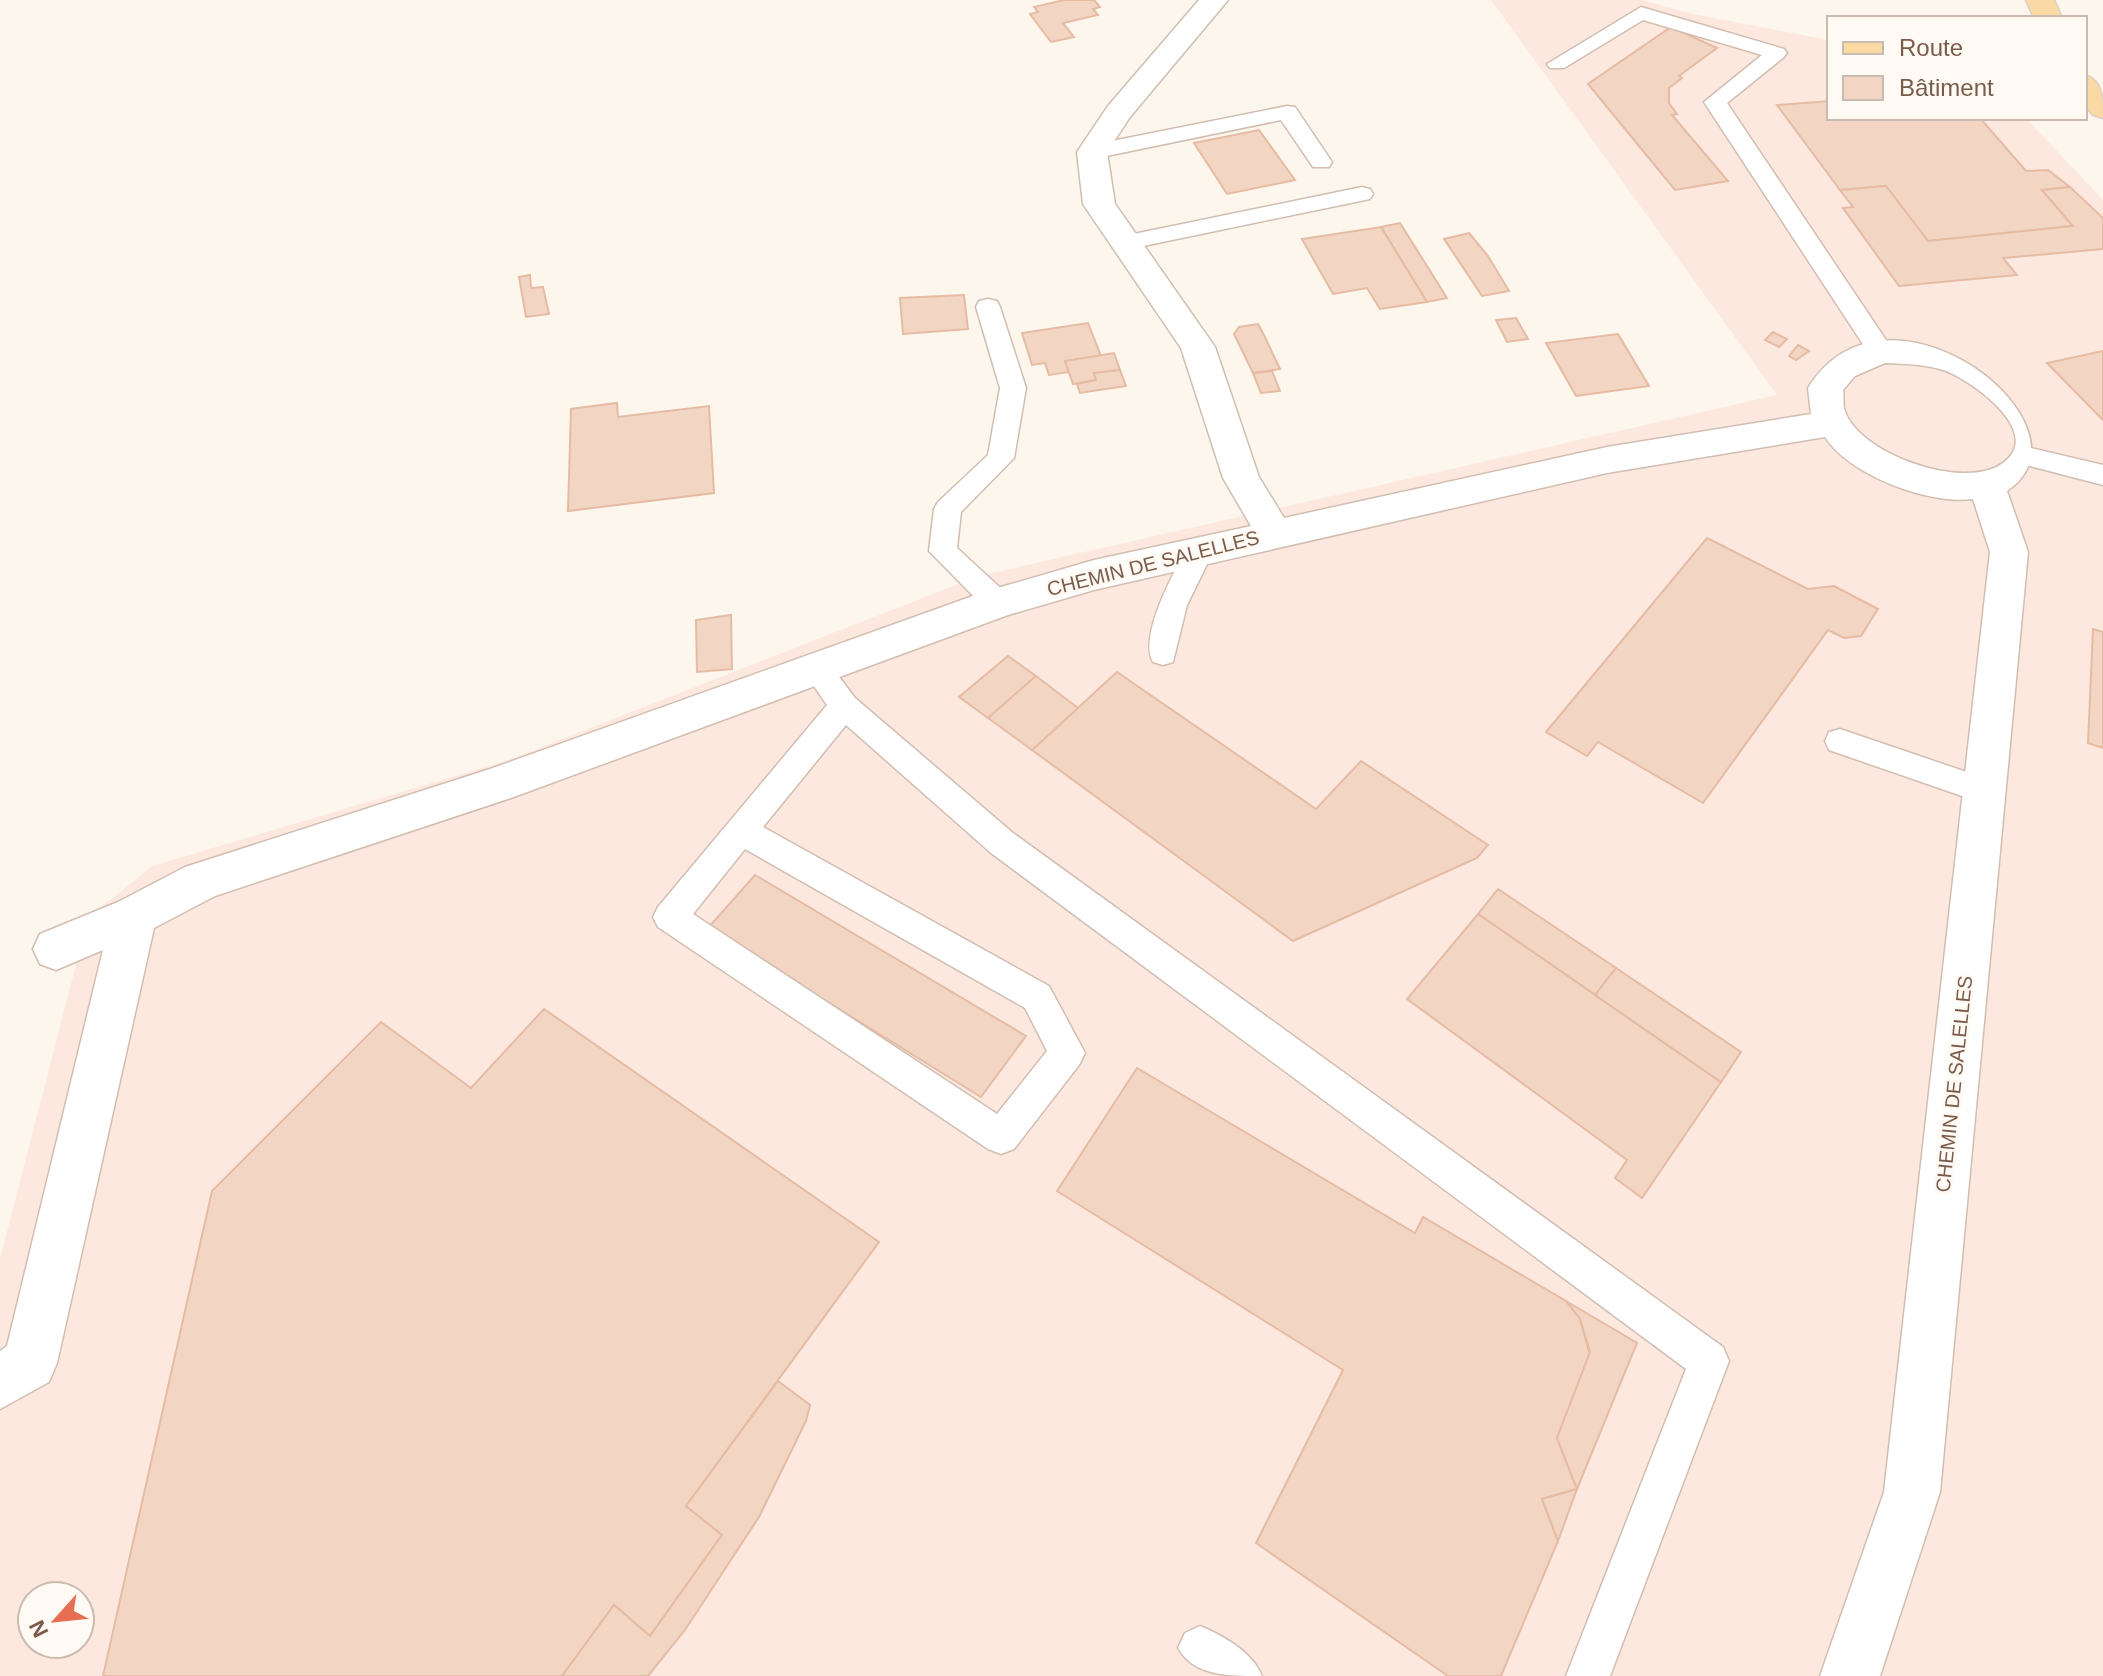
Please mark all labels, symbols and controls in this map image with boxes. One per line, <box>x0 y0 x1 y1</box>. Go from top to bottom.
legend <box>1827 16 2087 120</box>
text: Route <box>1899 34 1963 61</box>
text: Bâtiment <box>1899 74 1994 101</box>
street label: CHEMIN DE SALELLES <box>1045 526 1261 600</box>
street label: CHEMIN DE SALELLES <box>1932 975 1976 1193</box>
north arrow <box>16 1580 96 1660</box>
text: N <box>24 1616 53 1642</box>

